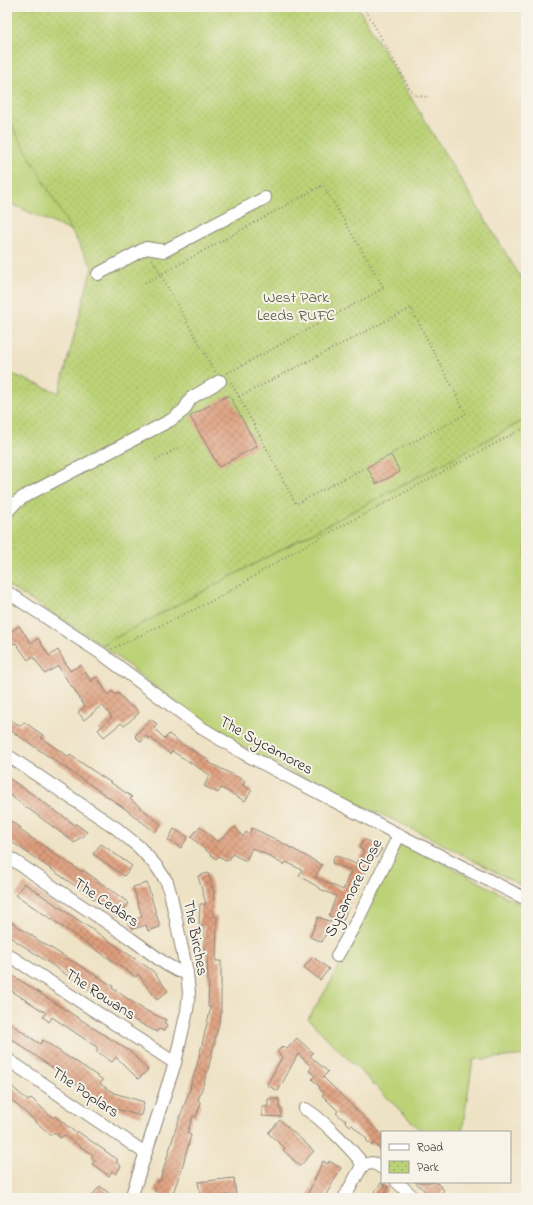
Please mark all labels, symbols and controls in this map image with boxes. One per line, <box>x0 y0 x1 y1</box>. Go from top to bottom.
park label: West Park Leeds RUFC <box>257 286 335 328</box>
street label: The Sycamores <box>215 710 317 782</box>
street label: Sycamore Close <box>319 834 389 941</box>
street label: The Cedars <box>68 872 144 934</box>
street label: The Birches <box>176 898 214 978</box>
street label: The Rowans <box>60 963 140 1027</box>
street label: The Poplars <box>46 1061 124 1125</box>
legend <box>381 1131 511 1183</box>
text: Road <box>417 1139 443 1157</box>
text: Park <box>417 1159 439 1177</box>

